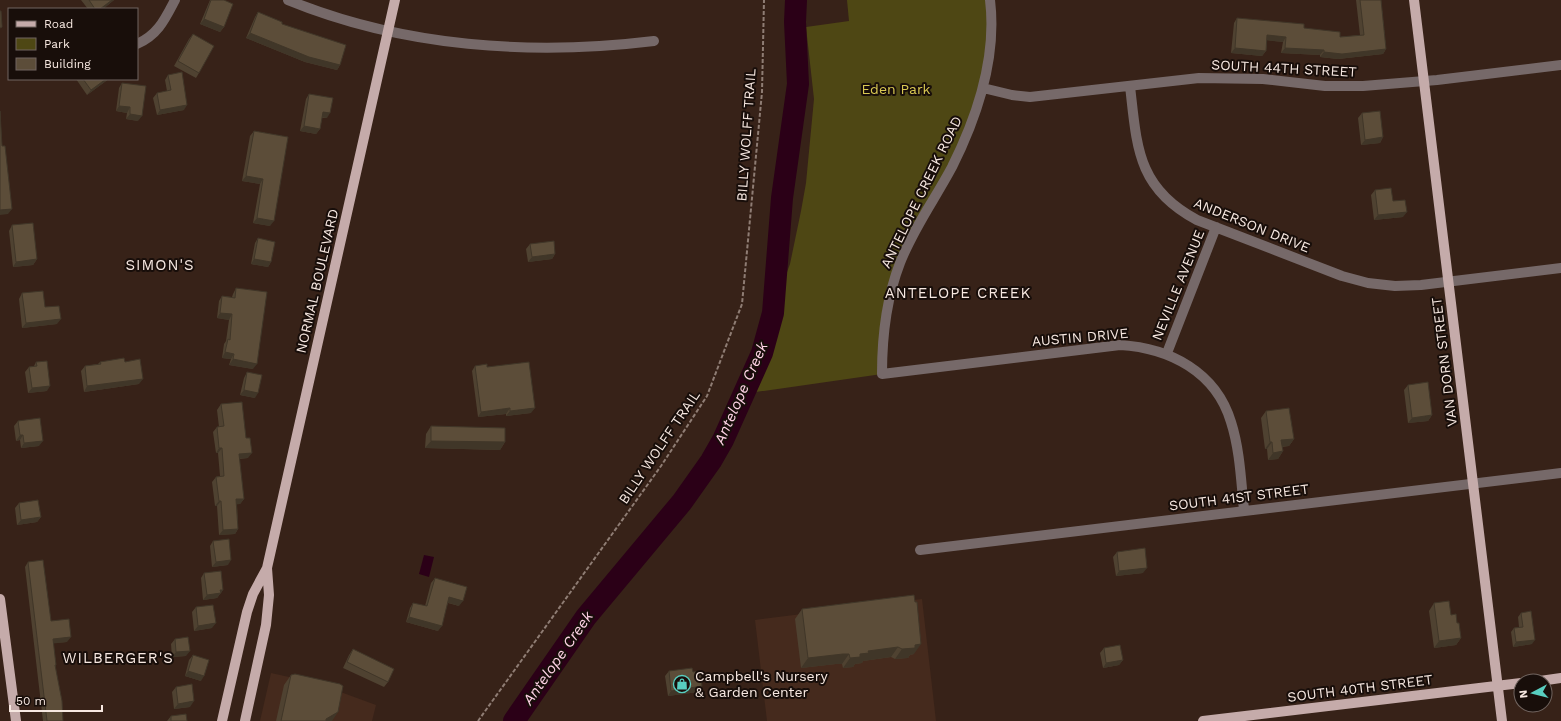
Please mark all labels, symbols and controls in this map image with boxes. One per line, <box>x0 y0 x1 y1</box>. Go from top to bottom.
legend <box>8 8 138 80</box>
text: Road <box>44 17 73 31</box>
text: Park <box>44 37 70 51</box>
street label: SOUTH 44TH STREET <box>1211 56 1358 80</box>
text: Building <box>44 57 91 71</box>
street label: BILLY WOLFF TRAIL <box>733 68 759 202</box>
park label: Eden Park <box>861 81 931 97</box>
street label: ANTELOPE CREEK ROAD <box>877 113 965 271</box>
street label: ANDERSON DRIVE <box>1192 194 1312 256</box>
street label: NORMAL BOULEVARD <box>293 207 341 355</box>
street label: NEVILLE AVENUE <box>1149 227 1208 343</box>
district label: SIMON'S <box>125 256 195 274</box>
district label: ANTELOPE CREEK <box>885 284 1031 302</box>
street label: VAN DORN STREET <box>1428 296 1460 428</box>
street label: AUSTIN DRIVE <box>1031 325 1129 349</box>
water label: Antelope Creek <box>710 338 772 448</box>
street label: BILLY WOLFF TRAIL <box>615 387 703 507</box>
street label: SOUTH 41ST STREET <box>1168 480 1310 514</box>
water label: Antelope Creek <box>518 607 597 709</box>
district label: WILBERGER'S <box>62 649 174 667</box>
place label: Campbell's Nursery & Garden Center <box>695 668 828 700</box>
street label: SOUTH 40TH STREET <box>1286 671 1434 705</box>
north arrow <box>1513 673 1553 713</box>
shop icon: Campbell's Nursery & Garden Center <box>672 674 692 694</box>
scale bar <box>10 687 102 713</box>
text: N <box>1517 689 1531 699</box>
text: 50 m <box>16 694 46 708</box>

